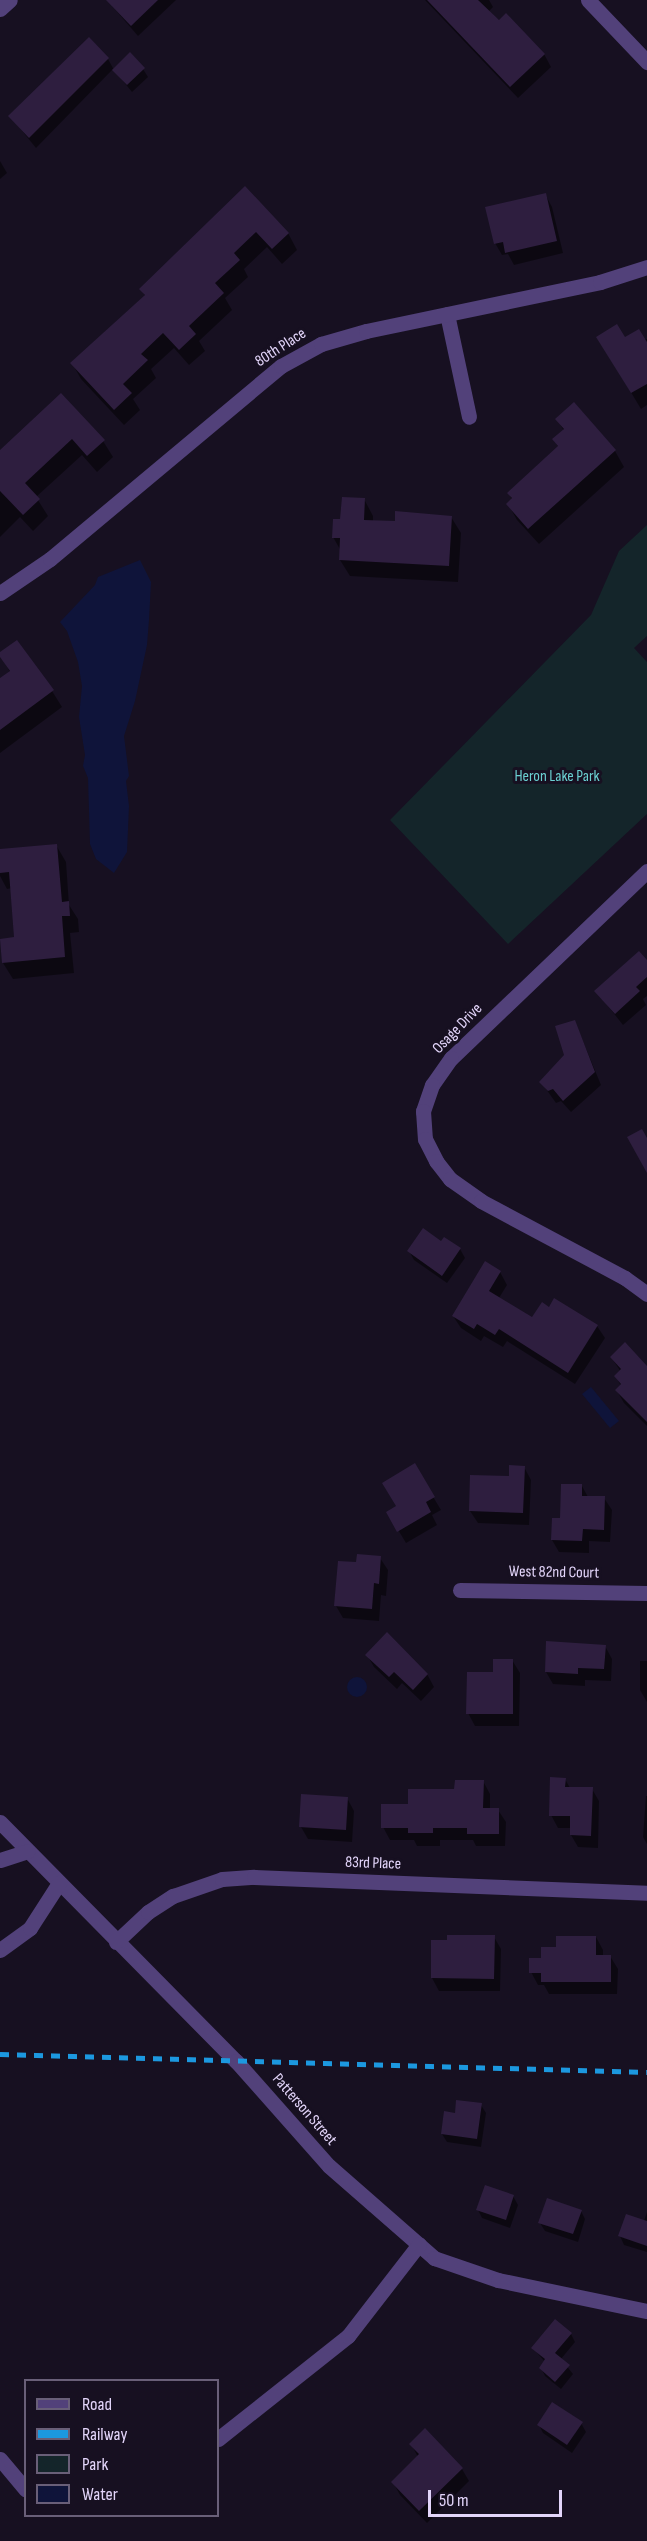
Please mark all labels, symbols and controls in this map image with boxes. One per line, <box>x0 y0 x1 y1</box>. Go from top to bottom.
street label: 80th Place <box>252 324 310 372</box>
park label: Heron Lake Park <box>514 767 600 787</box>
street label: Osage Drive <box>429 1000 487 1058</box>
street label: West 82nd Court <box>509 1563 599 1583</box>
street label: 83rd Place <box>345 1853 401 1875</box>
street label: Patterson Street <box>268 2070 340 2150</box>
legend <box>24 2379 219 2517</box>
text: Road <box>82 2394 112 2415</box>
text: Railway <box>82 2424 127 2445</box>
text: Park <box>82 2454 108 2475</box>
scale bar <box>431 2478 564 2516</box>
text: Water <box>82 2484 118 2505</box>
text: 50 m <box>439 2490 469 2511</box>

